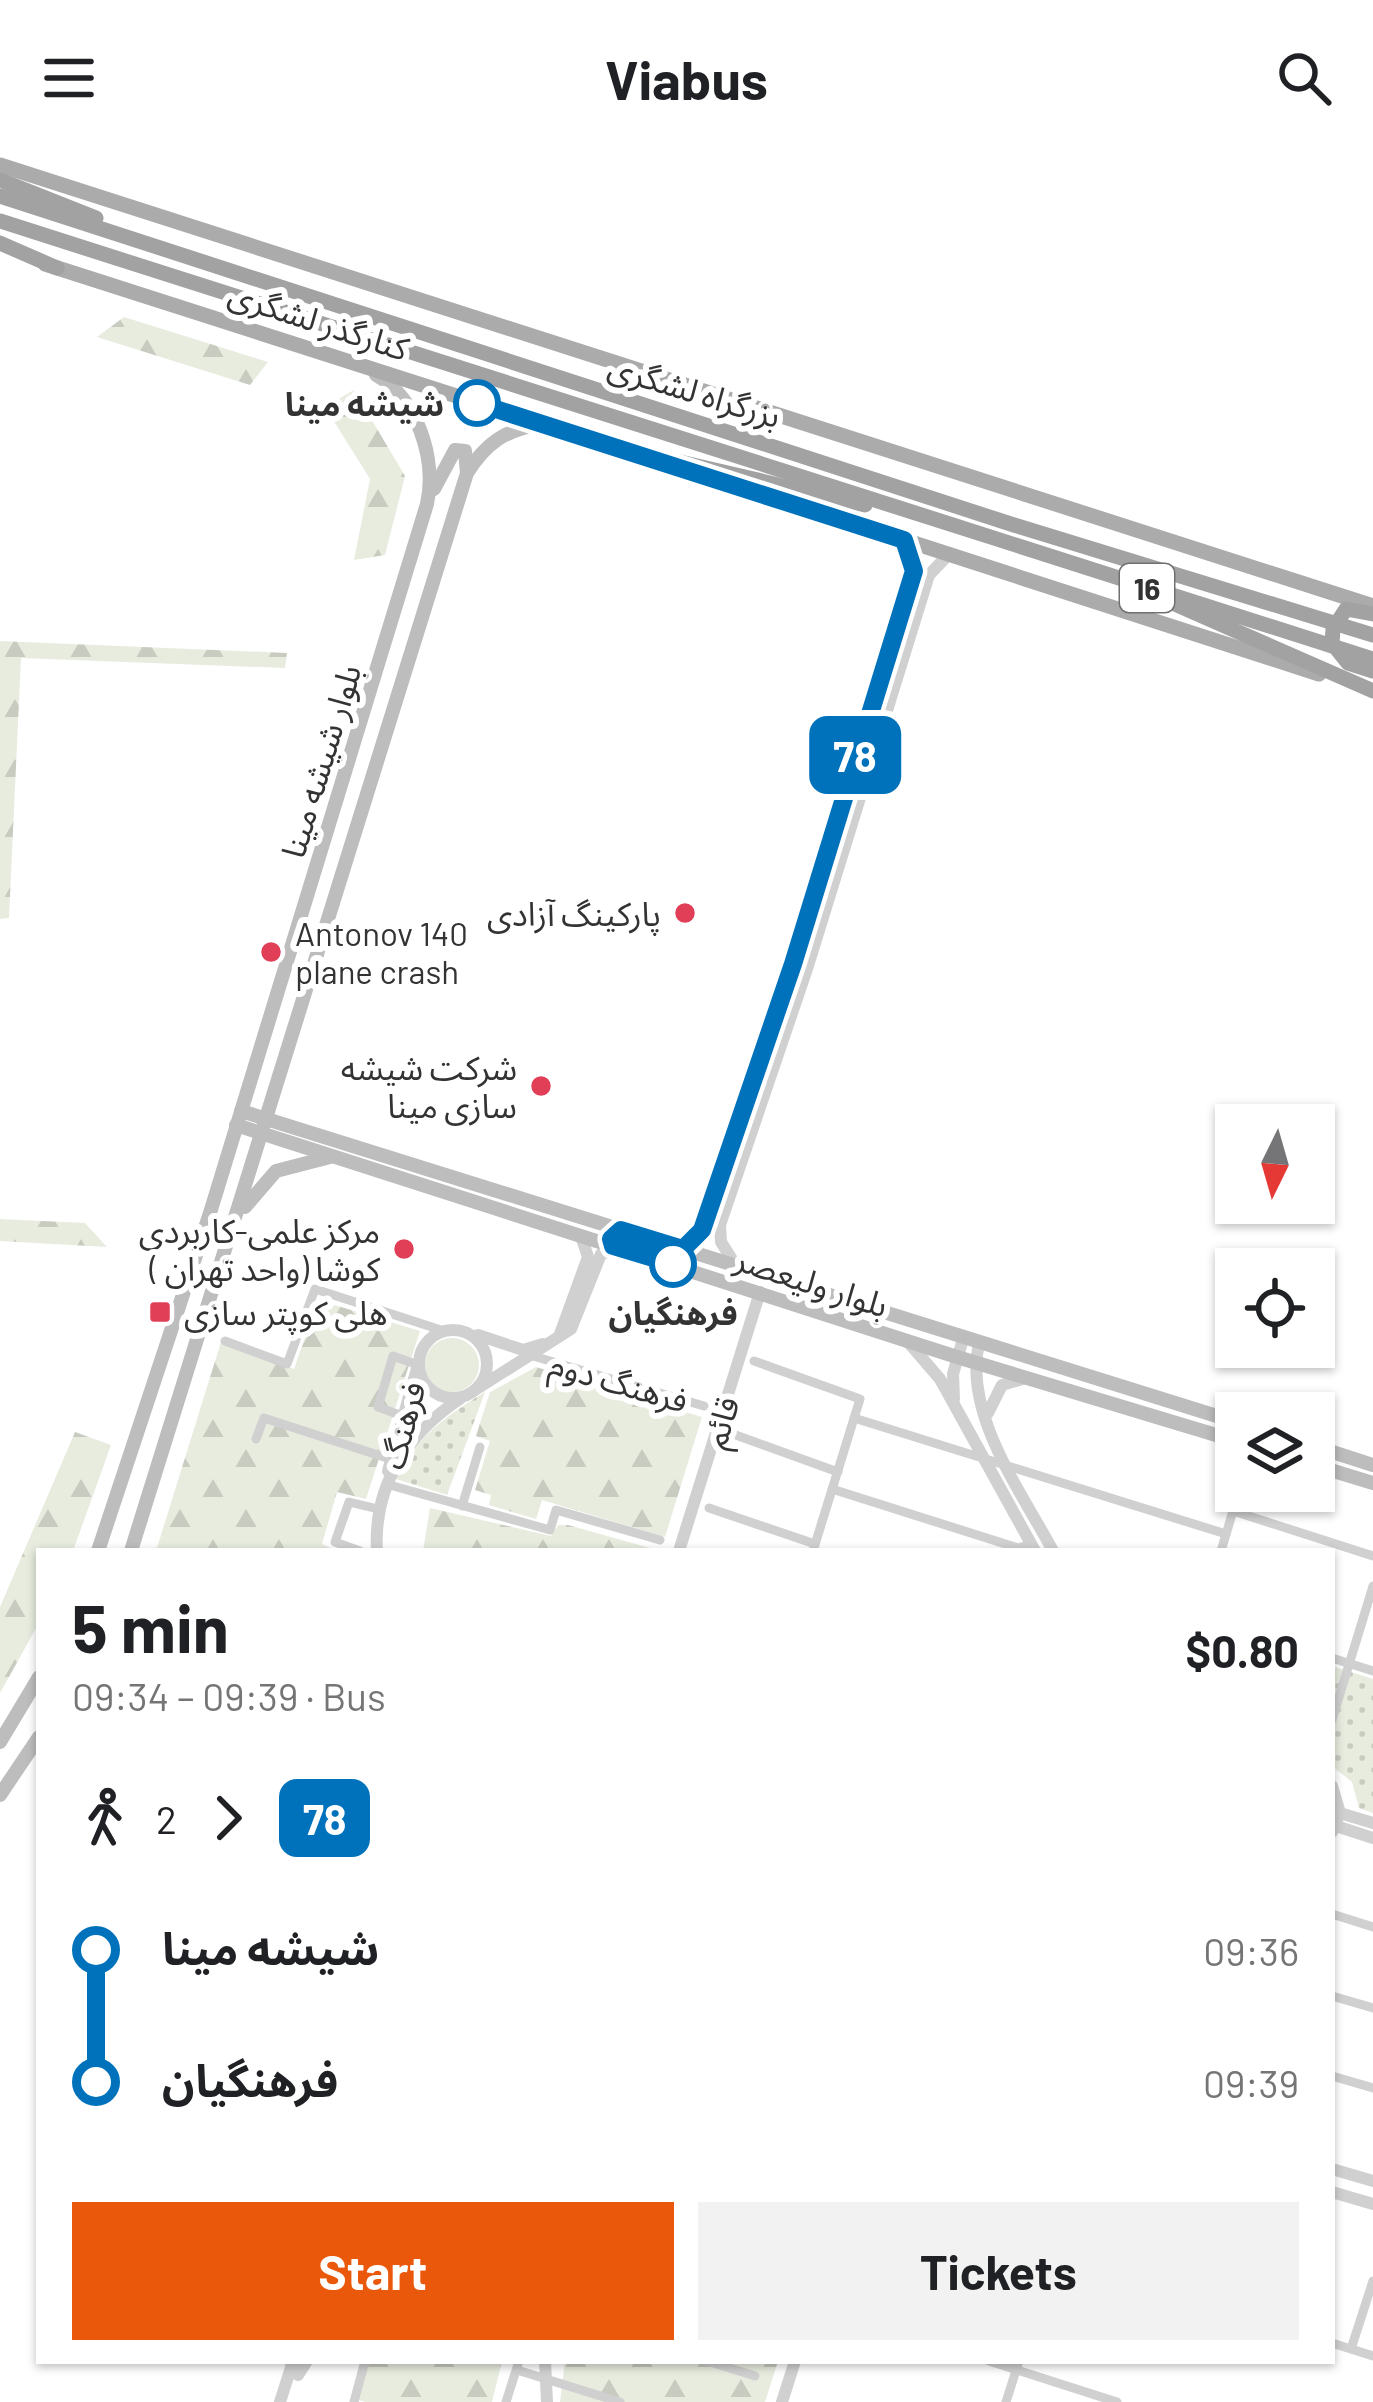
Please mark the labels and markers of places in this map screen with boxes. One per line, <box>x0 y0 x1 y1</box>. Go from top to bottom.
marker: شیشه مینا <box>455 381 499 425</box>
place label: شیشه مینا <box>285 383 444 424</box>
place label: پارکینگ آزادی <box>487 893 661 936</box>
marker: پارکینگ آزادی <box>672 900 698 926</box>
place label: Antonov 140 plane crash <box>295 913 468 991</box>
marker: Antonov 140 plane crash <box>258 939 284 965</box>
place label: شرکت شیشه سازی مینا <box>341 1047 517 1126</box>
marker: شرکت شیشه سازی مینا <box>528 1073 554 1099</box>
place label: مرکز علمی-کاربردی کوشا (واحد تهران ) <box>139 1210 380 1289</box>
marker: مرکز علمی-کاربردی کوشا (واحد تهران ) <box>391 1236 417 1262</box>
marker: فرهنگیان <box>651 1242 695 1286</box>
place label: هلی کوپتر سازی <box>184 1292 387 1335</box>
place label: فرهنگیان <box>608 1292 738 1333</box>
marker: هلی کوپتر سازی <box>147 1299 173 1325</box>

